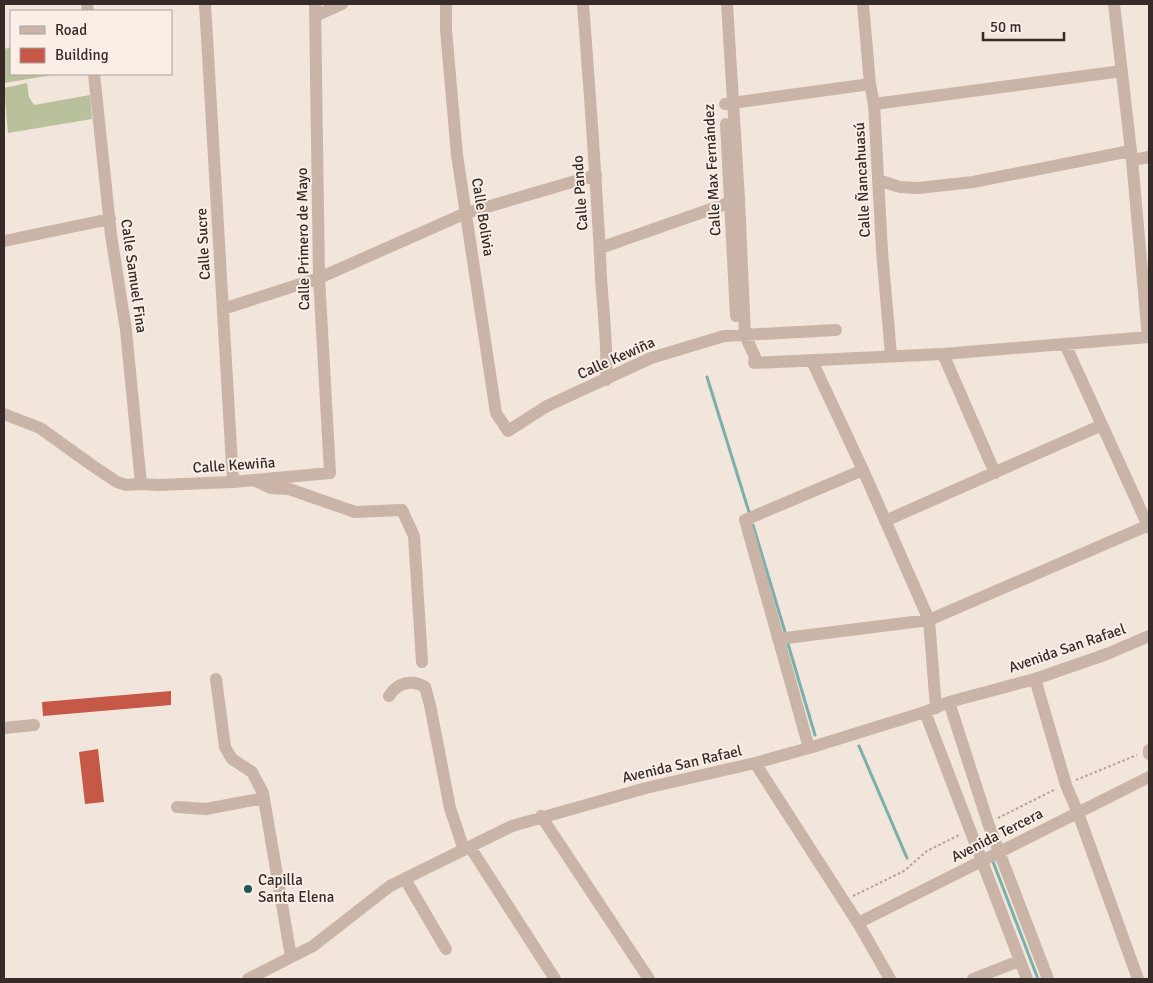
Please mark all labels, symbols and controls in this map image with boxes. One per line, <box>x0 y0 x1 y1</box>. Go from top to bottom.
legend <box>10 10 172 75</box>
scale bar <box>983 10 1064 42</box>
text: 50 m <box>990 18 1021 36</box>
text: Road <box>55 21 87 39</box>
text: Building <box>55 46 109 64</box>
street label: Calle Max Fernández <box>700 103 724 237</box>
street label: Calle Ñancahuasú <box>849 122 874 238</box>
street label: Calle Pando <box>568 154 592 231</box>
street label: Calle Primero de Mayo <box>293 167 313 310</box>
street label: Calle Bolivia <box>468 176 498 258</box>
street label: Calle Sucre <box>192 207 214 281</box>
street label: Calle Samuel Fina <box>117 218 151 334</box>
street label: Calle Kewiña <box>575 333 657 383</box>
street label: Calle Kewiña <box>192 453 276 477</box>
street label: Avenida San Rafael <box>1006 620 1128 676</box>
street label: Avenida San Rafael <box>620 741 744 787</box>
street label: Avenida Tercera <box>948 804 1046 866</box>
place label: Capilla Santa Elena <box>258 871 334 906</box>
marker: Capilla Santa Elena <box>242 883 254 895</box>

